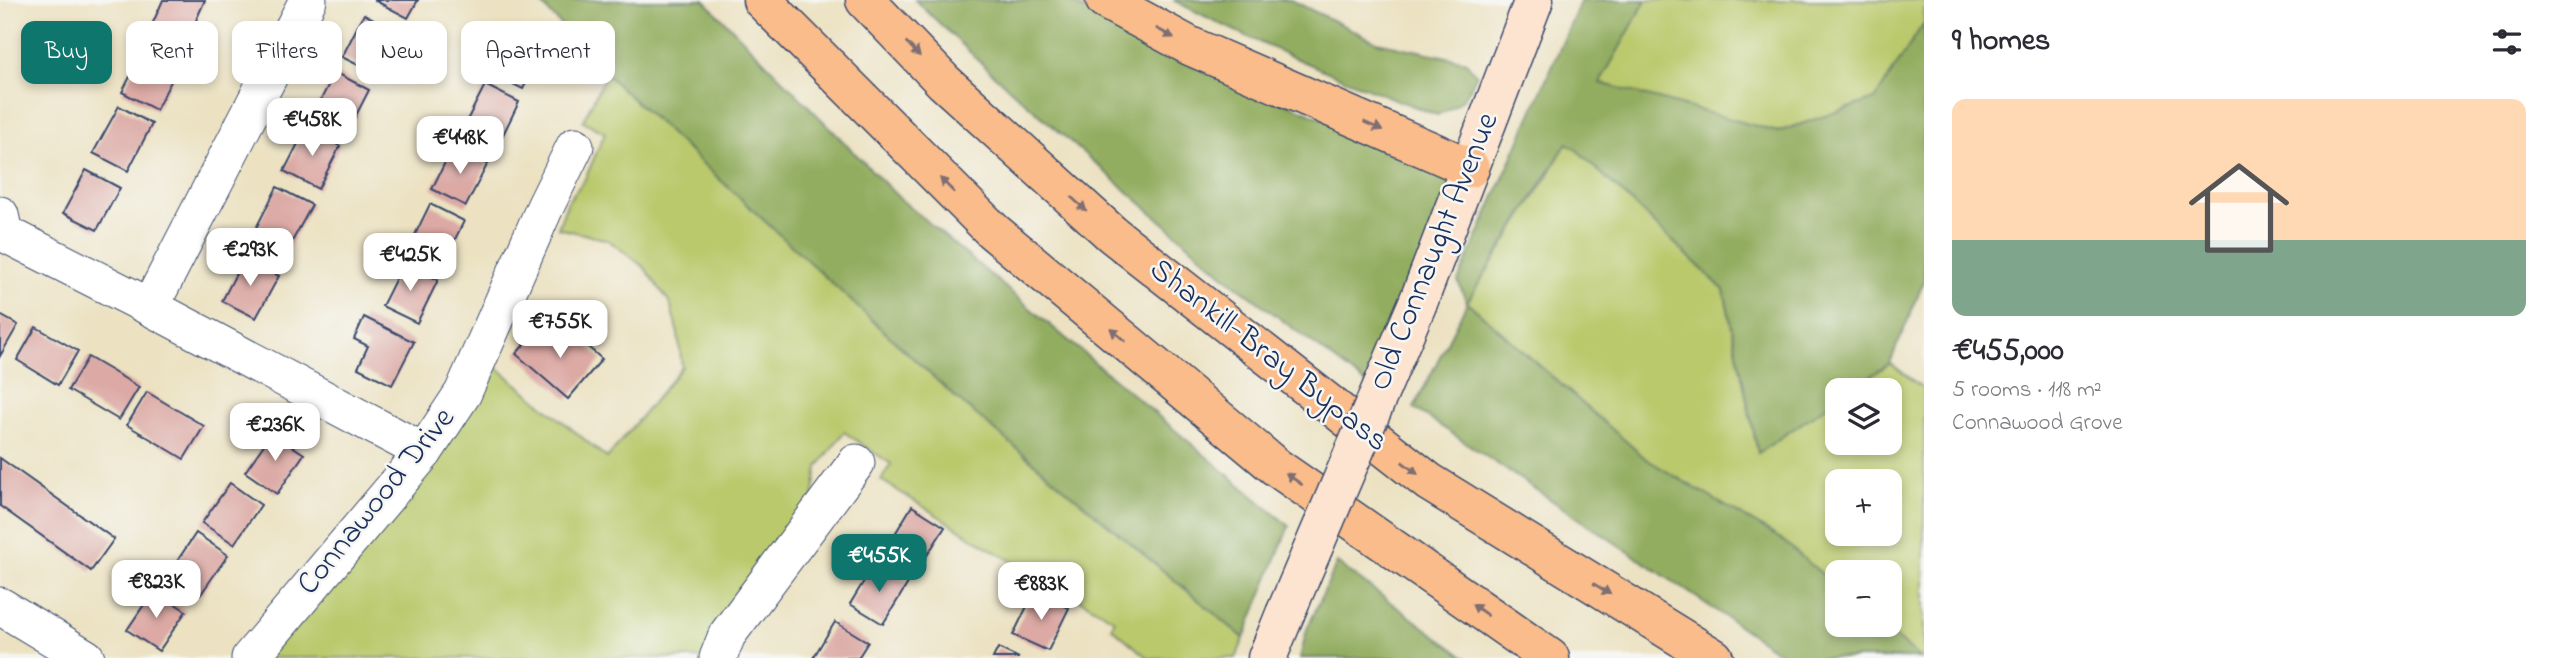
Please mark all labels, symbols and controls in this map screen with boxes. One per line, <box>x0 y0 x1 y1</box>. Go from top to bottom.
text: 9 homes <box>1952 20 2050 64</box>
chip: Buy <box>21 21 112 84</box>
chip: Rent <box>126 21 218 84</box>
chip: Filters <box>232 21 342 84</box>
chip: New <box>356 21 447 84</box>
chip: Apartment <box>461 21 615 84</box>
icon: filters <box>2488 23 2526 61</box>
one-way arrow <box>1155 27 1175 38</box>
one-way arrow <box>904 40 920 57</box>
pin: €458K <box>263 99 361 158</box>
text: €458K <box>283 104 341 137</box>
street label: Old Connaught Avenue <box>1358 105 1513 398</box>
pin: €448K <box>411 116 509 176</box>
one-way arrow <box>1362 121 1383 132</box>
text: €448K <box>433 122 487 155</box>
icon: home <box>2176 145 2302 271</box>
one-way arrow <box>938 177 955 194</box>
one-way arrow <box>1070 196 1088 212</box>
pin: €293K <box>201 229 299 288</box>
pin: €425K <box>361 233 459 293</box>
text: €293K <box>222 234 278 267</box>
text: €425K <box>379 239 441 272</box>
street label: Shankill-Bray Bypass <box>1138 247 1398 465</box>
pin: €755K <box>511 300 609 360</box>
text: €755K <box>529 306 591 339</box>
one-way arrow <box>1109 328 1126 343</box>
text: €455,000 <box>1952 330 2064 374</box>
text: 5 rooms · 118 m² <box>1952 374 2102 407</box>
map controls <box>1825 378 1902 637</box>
button: layers <box>1825 378 1902 455</box>
street label: Connawood Drive <box>286 397 468 606</box>
pin: €236K <box>226 404 324 463</box>
text: Connawood Grove <box>1952 407 2123 440</box>
text: €236K <box>246 409 304 442</box>
one-way arrow <box>1401 460 1419 475</box>
button: + <box>1825 469 1902 546</box>
one-way arrow <box>1285 472 1303 486</box>
pin: €455K <box>830 534 928 594</box>
text: €455K <box>848 540 910 573</box>
pin: €823K <box>107 560 205 620</box>
button: − <box>1825 560 1902 637</box>
pin: €883K <box>992 562 1090 622</box>
text: €823K <box>128 566 184 599</box>
text: €883K <box>1014 568 1068 601</box>
one-way arrow <box>1593 583 1612 596</box>
one-way arrow <box>1471 603 1489 617</box>

